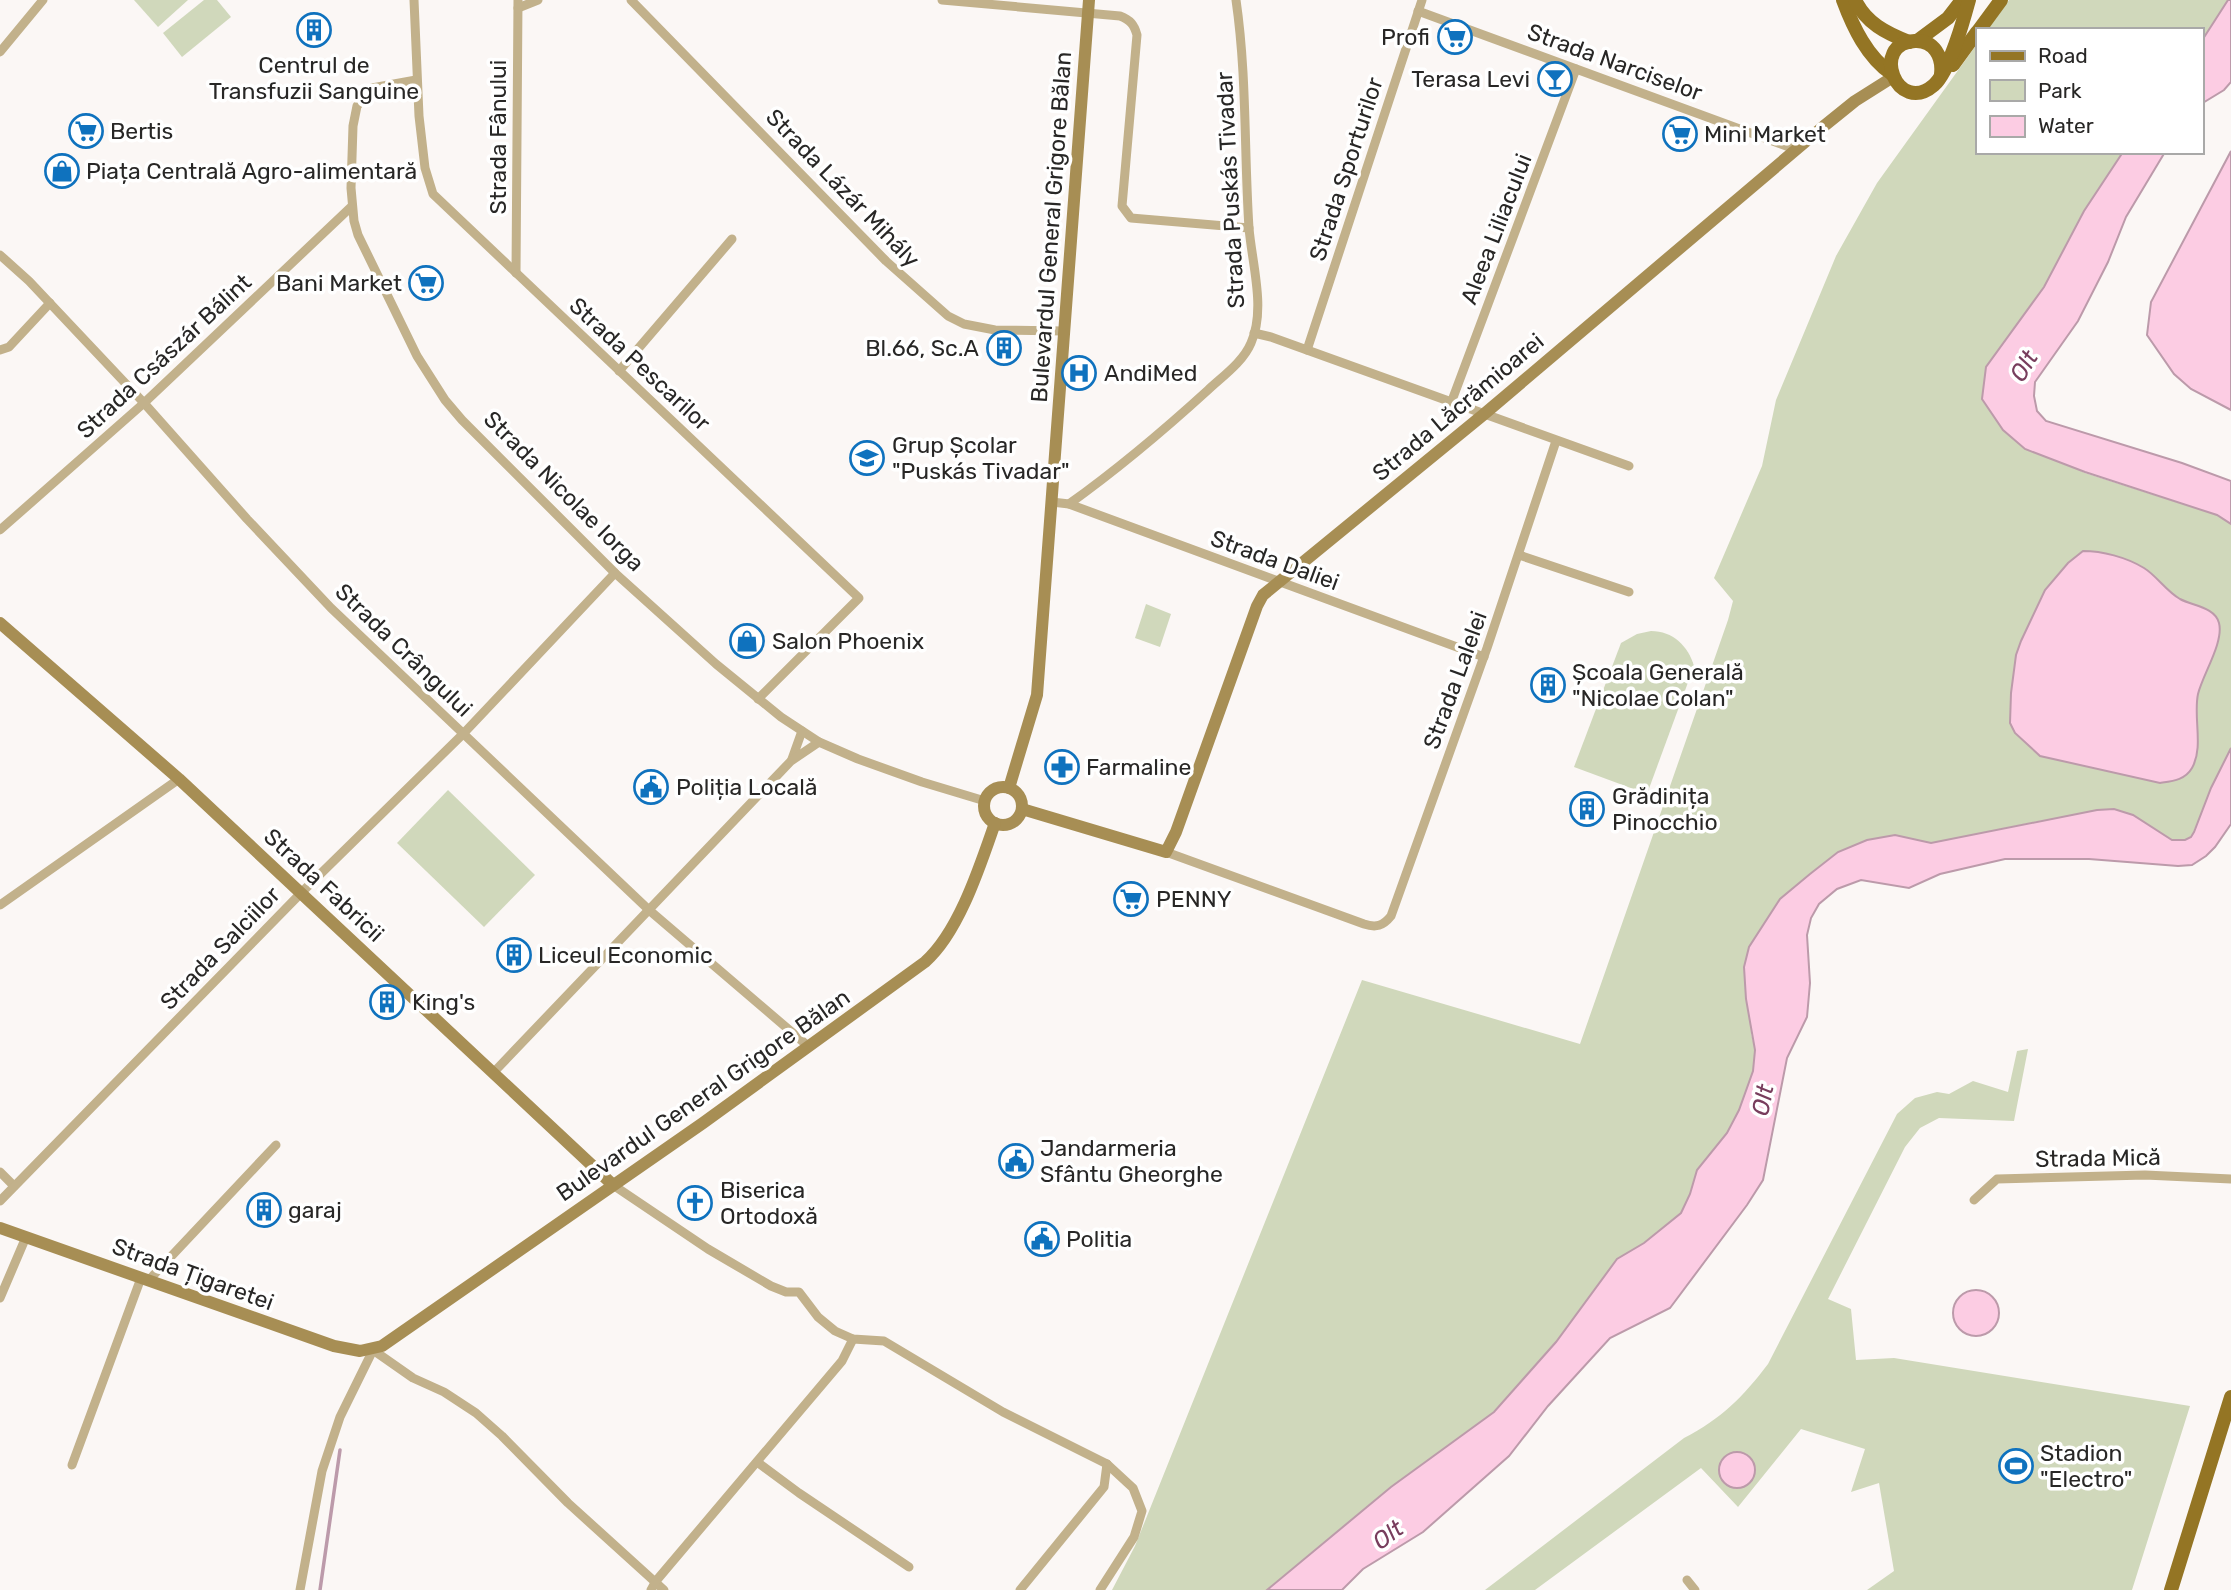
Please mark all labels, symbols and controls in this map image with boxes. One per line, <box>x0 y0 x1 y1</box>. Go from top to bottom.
building icon: Centrul de Transfuzii Sanguine <box>295 11 333 49</box>
street label: Strada Narciselor <box>1524 17 1707 107</box>
supermarket icon: Profi <box>1436 18 1474 56</box>
place label: Profi <box>1381 23 1430 51</box>
legend <box>1976 28 2203 154</box>
text: Road <box>2038 43 2088 68</box>
place label: Centrul de Transfuzii Sanguine <box>209 51 419 105</box>
street label: Bulevardul General Grigore Bălan <box>1025 51 1077 403</box>
street label: Strada Fânului <box>484 60 512 214</box>
bar icon: Terasa Levi <box>1536 60 1574 98</box>
place label: Terasa Levi <box>1411 65 1530 93</box>
street label: Strada Puskás Tivadar <box>1210 71 1250 309</box>
street label: Strada Sporturilor <box>1303 74 1389 264</box>
text: Park <box>2038 78 2082 103</box>
street label: Strada Lázár Mihály <box>760 103 926 273</box>
supermarket icon: Bertis <box>67 112 105 150</box>
text: Water <box>2038 113 2094 138</box>
supermarket icon: Mini Market <box>1661 115 1699 153</box>
place label: Bertis <box>110 117 173 145</box>
place label: Mini Market <box>1704 120 1826 148</box>
street label: Aleea Liliacului <box>1454 150 1538 308</box>
shop icon: Piața Centrală Agro-alimentară <box>43 152 81 190</box>
place label: Piața Centrală Agro-alimentară <box>86 157 417 185</box>
supermarket icon: Bani Market <box>407 264 445 302</box>
street label: Strada Császár Bálint <box>71 268 257 444</box>
place label: Bani Market <box>276 269 402 297</box>
street label: Strada Pescarilor <box>564 291 717 437</box>
street label: Strada Lăcrămioarei <box>1367 327 1549 487</box>
building icon: Bl.66, Sc.A <box>985 329 1023 367</box>
place label: Bl.66, Sc.A <box>865 334 979 362</box>
water label: Olt <box>2004 345 2044 387</box>
hospital icon: AndiMed <box>1060 354 1098 392</box>
place label: AndiMed <box>1104 359 1197 387</box>
street label: Strada Nicolae Iorga <box>478 405 650 577</box>
place label: Grup Școlar "Puskás Tivadar" <box>892 431 1070 485</box>
school or university icon: Grup Școlar "Puskás Tivadar" <box>848 439 886 477</box>
street label: Strada Daliei <box>1207 524 1343 596</box>
street label: Strada Crângului <box>330 578 478 722</box>
street label: Strada Lalelei <box>1417 607 1493 753</box>
shop icon: Salon Phoenix <box>728 622 766 660</box>
place label: Salon Phoenix <box>772 627 924 655</box>
place label: Școala Generală "Nicolae Colan" <box>1572 658 1744 712</box>
building icon: Școala Generală "Nicolae Colan" <box>1529 666 1567 704</box>
pharmacy icon: Farmaline <box>1043 748 1081 786</box>
place label: Farmaline <box>1086 753 1191 781</box>
public building icon: Poliția Locală <box>632 768 670 806</box>
place label: Poliția Locală <box>676 773 817 801</box>
place label: Grădinița Pinocchio <box>1612 782 1718 836</box>
building icon: Grădinița Pinocchio <box>1568 790 1606 828</box>
street label: Strada Fabricii <box>258 822 390 948</box>
street label: Strada Salciilor <box>154 880 286 1015</box>
supermarket icon: PENNY <box>1112 880 1150 918</box>
place label: PENNY <box>1156 885 1232 913</box>
building icon: Liceul Economic <box>495 936 533 974</box>
place label: Liceul Economic <box>538 941 713 969</box>
building icon: King's <box>368 983 406 1021</box>
street label: Bulevardul General Grigore Bălan <box>551 983 855 1207</box>
place label: King's <box>412 988 475 1016</box>
water label: Olt <box>1746 1081 1780 1118</box>
place label: Jandarmeria Sfântu Gheorghe <box>1040 1134 1223 1188</box>
public building icon: Jandarmeria Sfântu Gheorghe <box>997 1142 1035 1180</box>
street label: Strada Mică <box>2035 1143 2161 1173</box>
place label: Biserica Ortodoxă <box>720 1176 818 1230</box>
church icon: Biserica Ortodoxă <box>676 1184 714 1222</box>
building icon: garaj <box>245 1191 283 1229</box>
place label: garaj <box>288 1196 342 1224</box>
public building icon: Politia <box>1023 1220 1061 1258</box>
place label: Politia <box>1066 1225 1132 1253</box>
street label: Strada Țigaretei <box>108 1232 278 1316</box>
place label: Stadion "Electro" <box>2040 1439 2132 1493</box>
sports icon: Stadion "Electro" <box>1997 1447 2035 1485</box>
water label: Olt <box>1367 1514 1410 1556</box>

